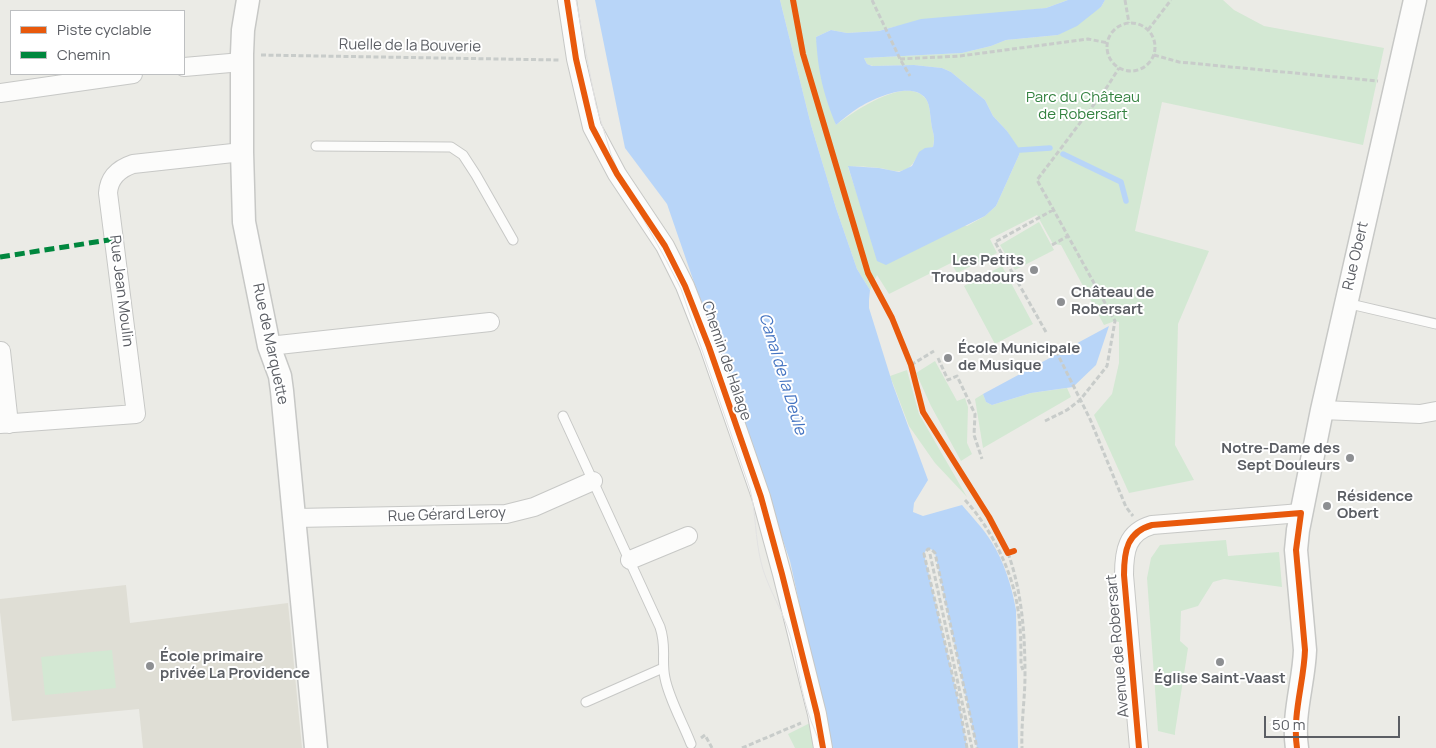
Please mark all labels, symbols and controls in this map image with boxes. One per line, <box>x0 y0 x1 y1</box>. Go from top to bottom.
legend <box>10 10 185 75</box>
text: Piste cyclable <box>57 19 152 40</box>
street label: Ruelle de la Bouverie <box>339 36 481 56</box>
text: Chemin <box>57 44 110 65</box>
park label: Parc du Château de Robersart <box>1026 89 1140 124</box>
street label: Rue Obert <box>1339 220 1373 292</box>
street label: Rue Jean Moulin <box>105 234 137 348</box>
place label: Les Petits Troubadours <box>932 252 1024 287</box>
marker: Les Petits Troubadours <box>1028 264 1040 276</box>
street label: Rue de Marquette <box>248 282 292 406</box>
place label: Château de Robersart <box>1071 284 1154 319</box>
marker: Château de Robersart <box>1055 296 1067 308</box>
street label: Chemin de Halage <box>697 299 755 423</box>
water label: Canal de la Deûle <box>754 311 810 437</box>
place label: École Municipale de Musique <box>958 340 1080 375</box>
marker: École Municipale de Musique <box>942 352 954 364</box>
place label: Notre-Dame des Sept Douleurs <box>1221 440 1340 475</box>
marker: Notre-Dame des Sept Douleurs <box>1344 452 1356 464</box>
place label: Résidence Obert <box>1337 488 1413 523</box>
marker: Résidence Obert <box>1321 500 1333 512</box>
street label: Rue Gérard Leroy <box>388 504 506 526</box>
street label: Avenue de Robersart <box>1103 574 1133 718</box>
place label: École primaire privée La Providence <box>160 648 310 683</box>
marker: Église Saint-Vaast <box>1214 656 1226 668</box>
marker: École primaire privée La Providence <box>144 660 156 672</box>
place label: Église Saint-Vaast <box>1154 670 1286 688</box>
scale bar <box>1266 706 1402 738</box>
text: 50 m <box>1272 714 1306 735</box>

